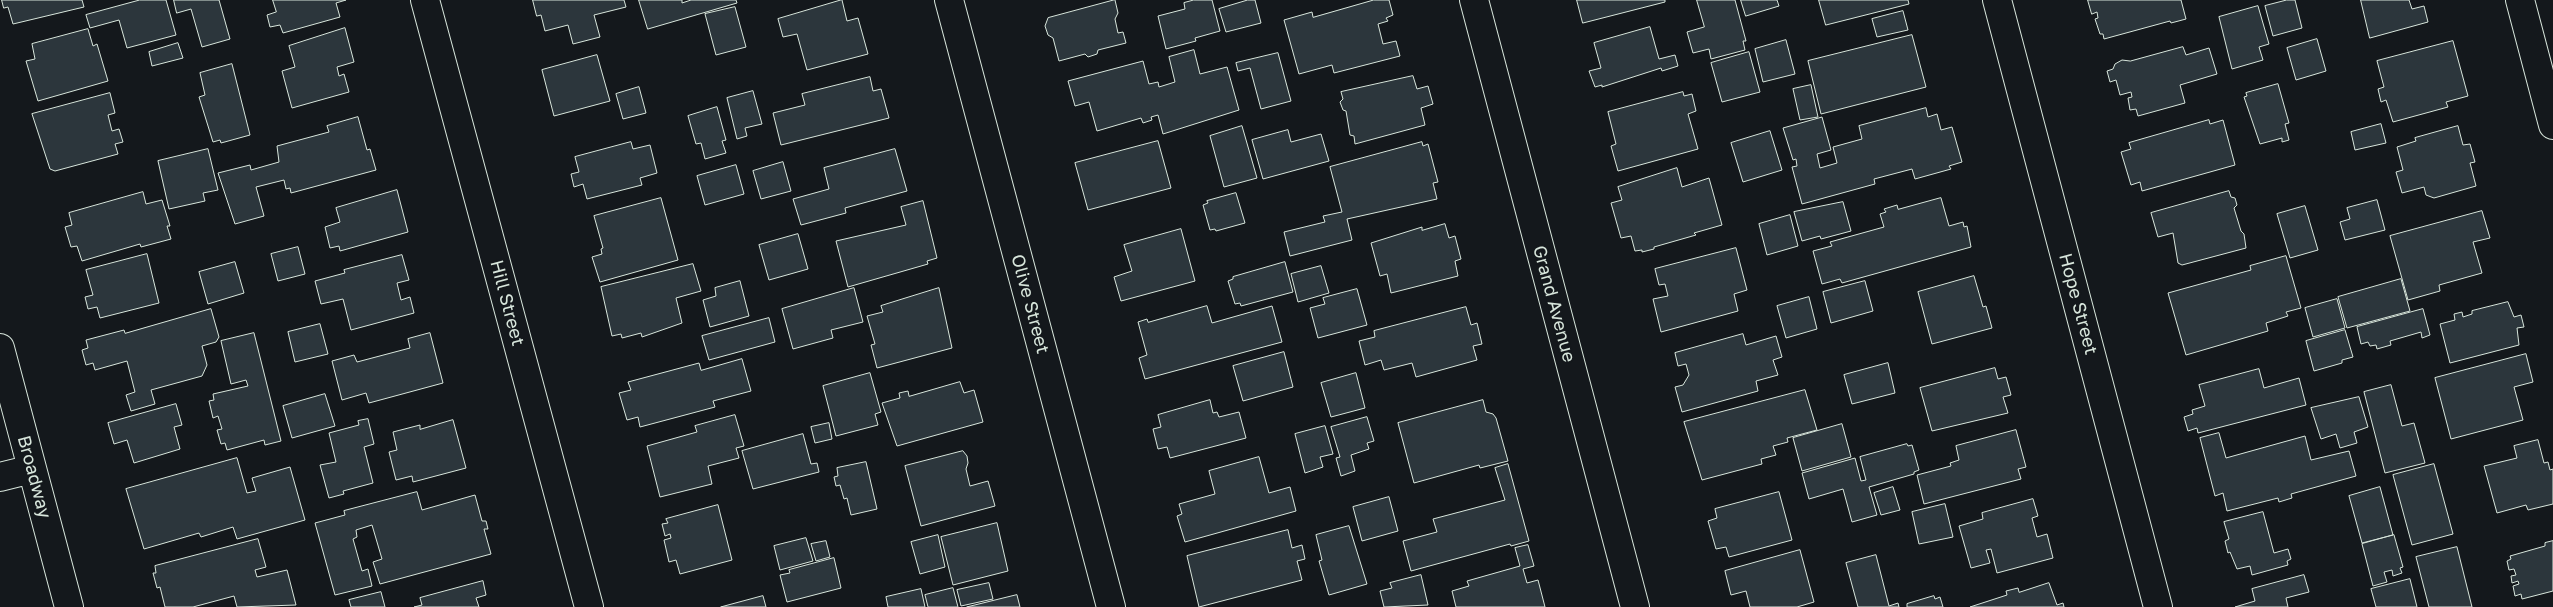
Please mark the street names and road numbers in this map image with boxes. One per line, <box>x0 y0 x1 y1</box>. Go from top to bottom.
street label: Grand Avenue <box>1528 243 1580 365</box>
street label: Hope Street <box>2054 251 2102 357</box>
street label: Olive Street <box>1006 252 1054 356</box>
street label: Hill Street <box>485 258 529 348</box>
street label: Broadway <box>13 433 55 521</box>

